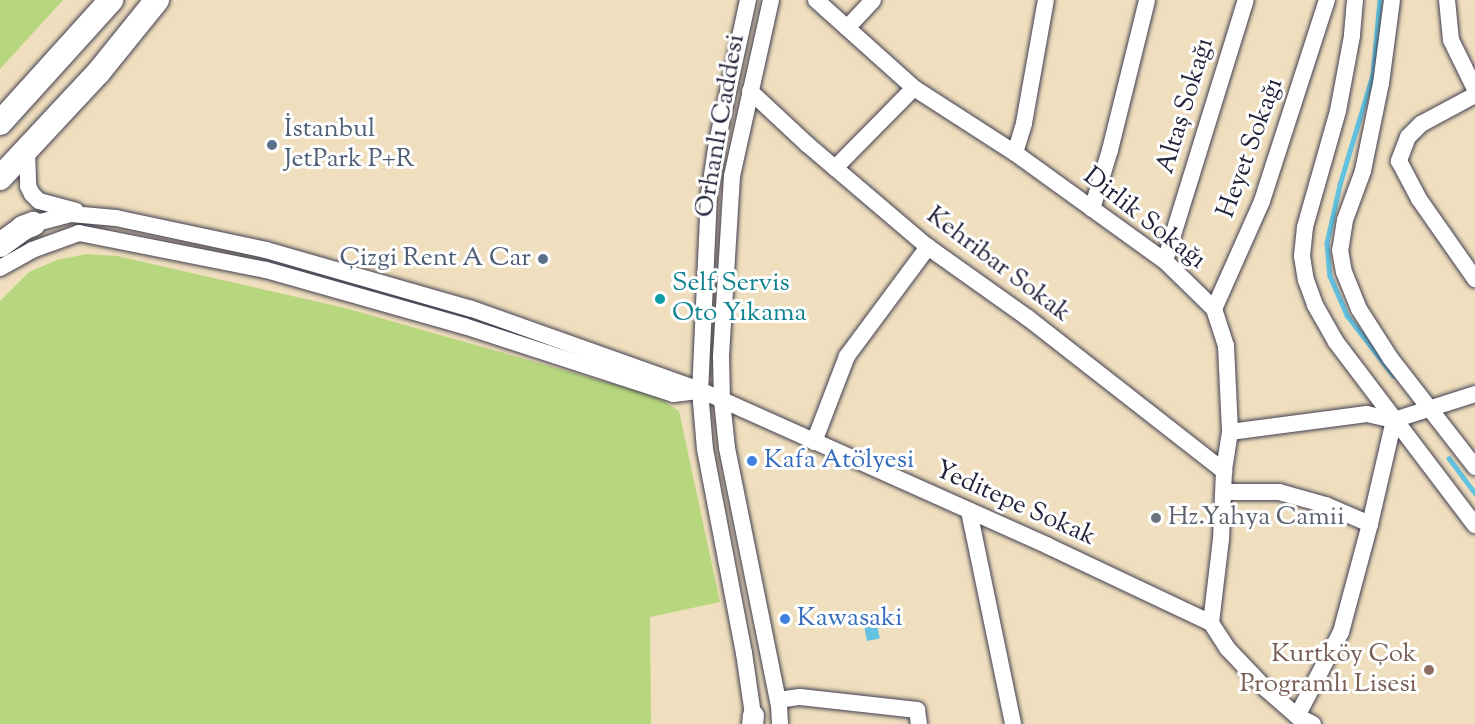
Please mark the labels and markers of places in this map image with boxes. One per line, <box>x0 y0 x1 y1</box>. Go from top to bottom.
place label: İstanbul JetPark P+R <box>284 114 414 176</box>
marker: İstanbul JetPark P+R <box>265 138 279 152</box>
place label: Çizgi Rent A Car <box>339 243 531 275</box>
marker: Çizgi Rent A Car <box>536 252 550 266</box>
place label: Self Servis Oto Yıkama <box>672 268 807 330</box>
marker: Self Servis Oto Yıkama <box>653 292 667 306</box>
place label: Kafa Atölyesi <box>764 445 914 477</box>
marker: Kafa Atölyesi <box>745 454 759 468</box>
place label: Hz.Yahya Camii <box>1168 502 1345 534</box>
marker: Hz.Yahya Camii <box>1149 511 1163 525</box>
place label: Kawasaki <box>797 603 903 635</box>
marker: Kawasaki <box>778 612 792 626</box>
place label: Kurtköy Çok Programlı Lisesi <box>1240 639 1417 700</box>
marker: Kurtköy Çok Programlı Lisesi <box>1422 663 1436 677</box>

